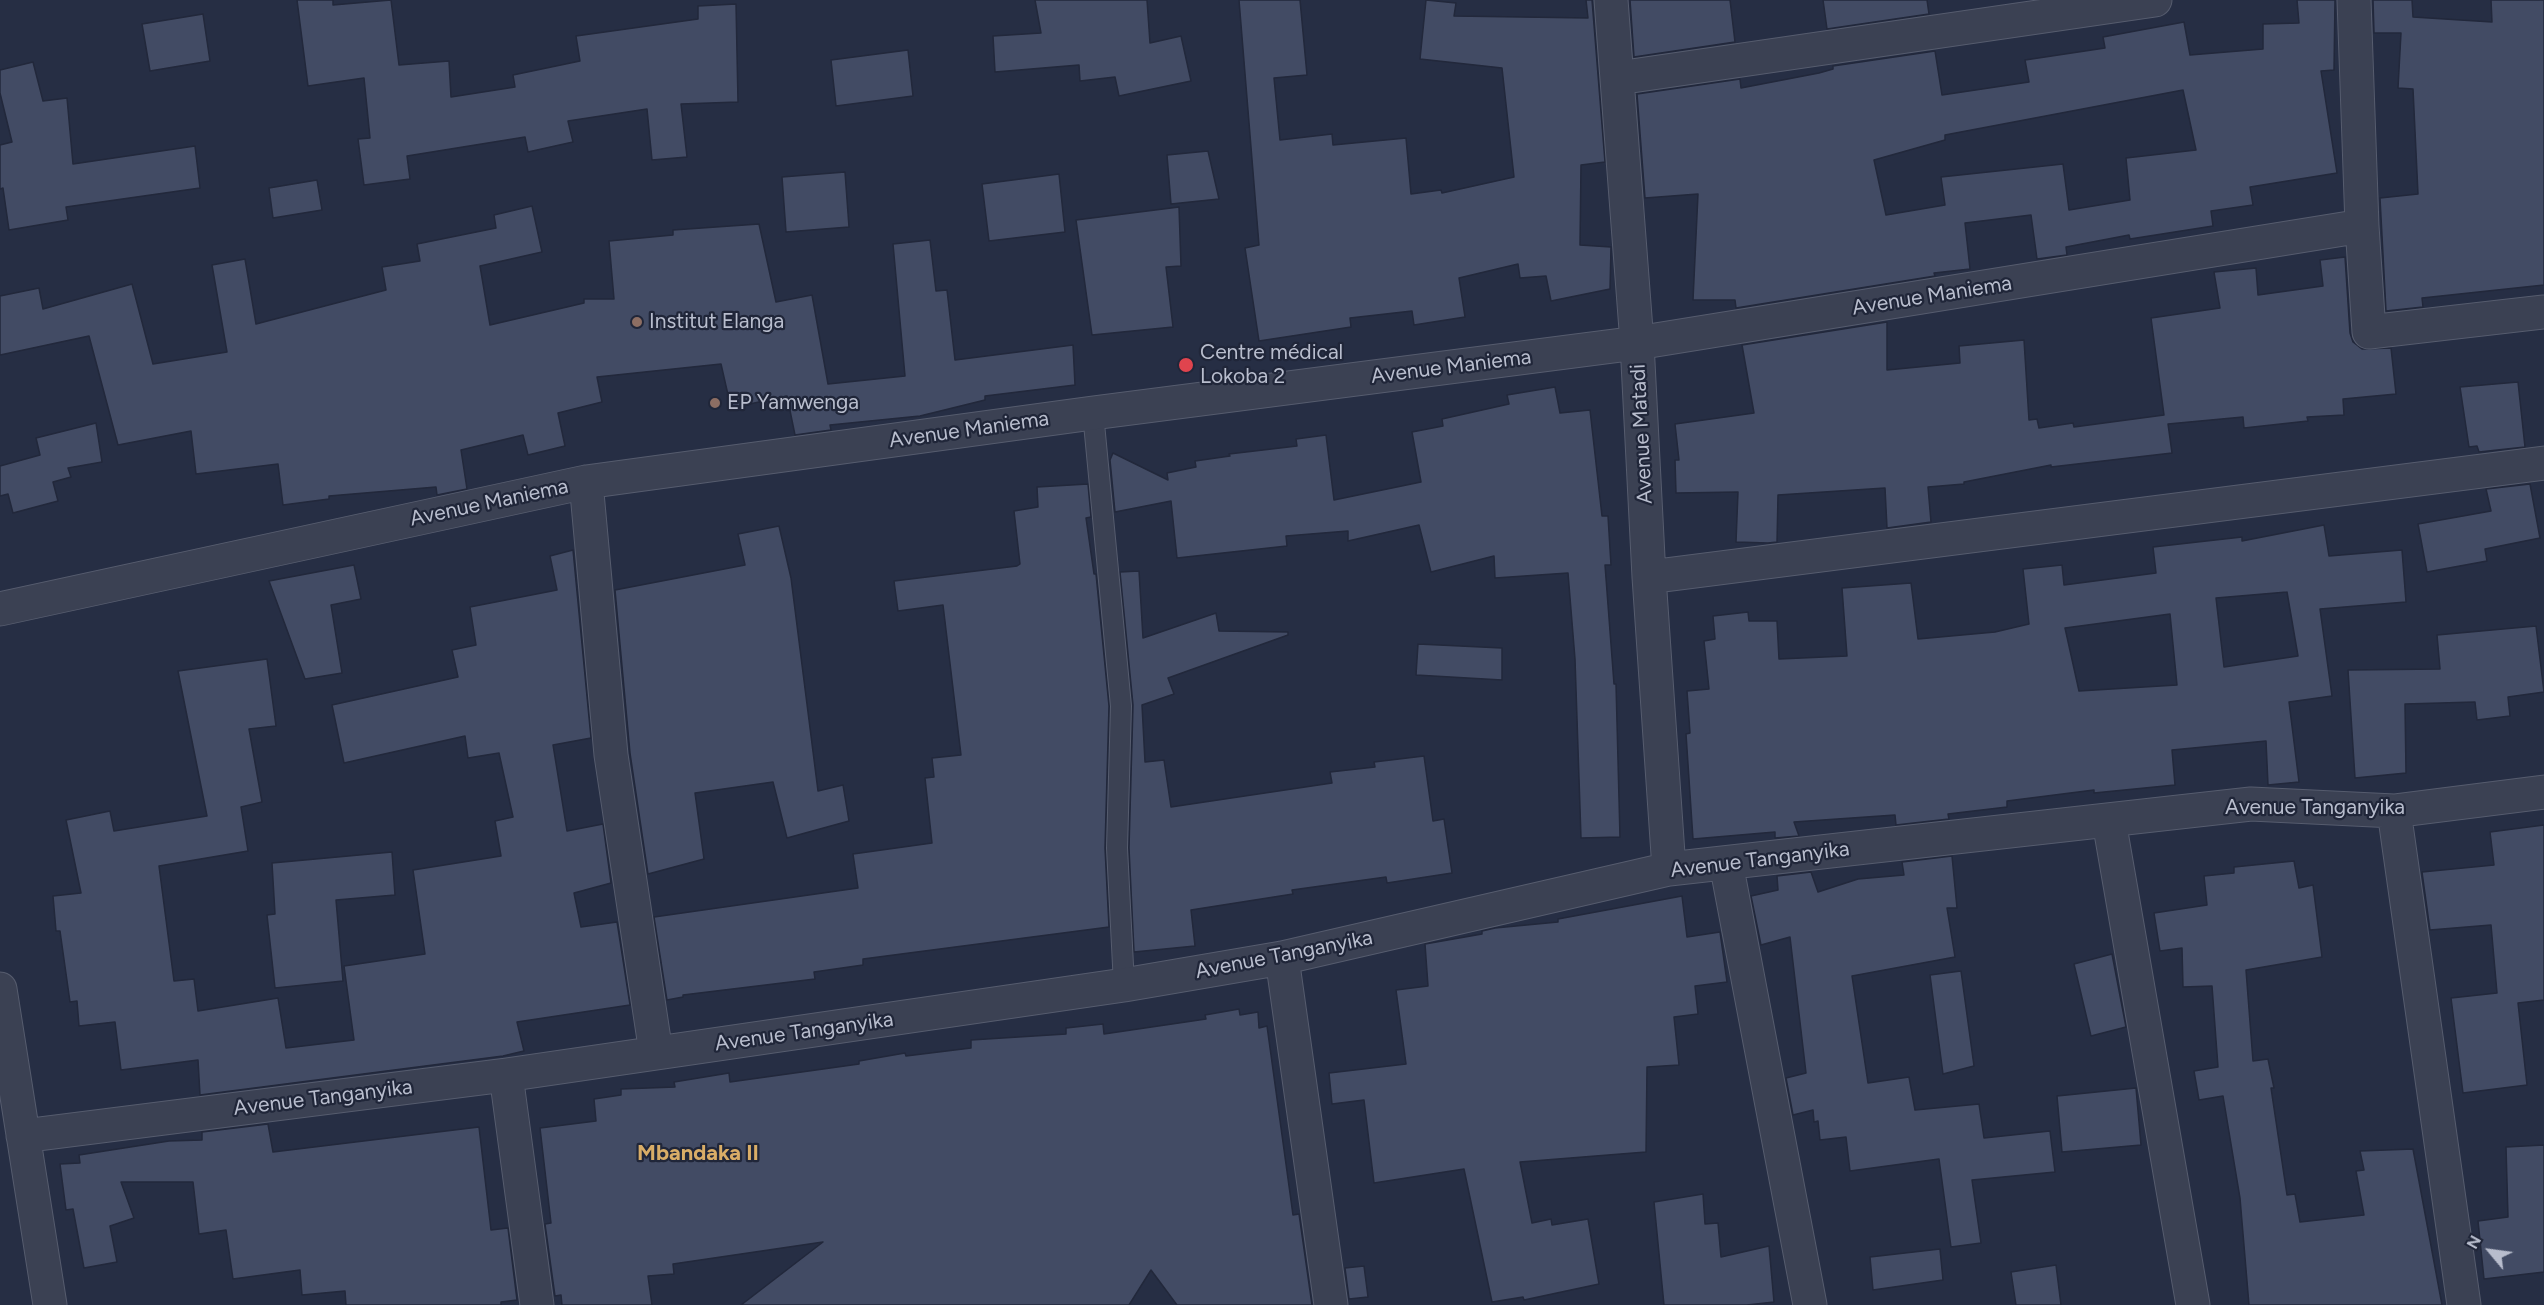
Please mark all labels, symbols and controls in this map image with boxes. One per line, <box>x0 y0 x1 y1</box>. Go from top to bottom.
street label: Avenue Maniema <box>1850 271 2014 321</box>
place label: Institut Elanga <box>649 309 784 335</box>
marker: Institut Elanga <box>630 315 644 329</box>
place label: Centre médical Lokoba 2 <box>1200 340 1343 390</box>
street label: Avenue Maniema <box>1369 345 1533 389</box>
marker: Centre médical Lokoba 2 <box>1177 356 1195 374</box>
street label: Avenue Matadi <box>1626 363 1658 505</box>
place label: EP Yamwenga <box>727 390 859 416</box>
marker: EP Yamwenga <box>708 396 722 410</box>
street label: Avenue Maniema <box>887 406 1051 454</box>
street label: Avenue Maniema <box>407 474 571 532</box>
street label: Avenue Tanganyika <box>2225 795 2405 821</box>
street label: Avenue Tanganyika <box>1669 837 1851 883</box>
street label: Avenue Tanganyika <box>1193 925 1375 985</box>
street label: Avenue Tanganyika <box>713 1007 895 1057</box>
street label: Avenue Tanganyika <box>232 1075 414 1121</box>
district label: Mbandaka II <box>637 1141 759 1167</box>
north arrow <box>2460 1221 2520 1281</box>
text: N <box>2463 1232 2485 1252</box>

